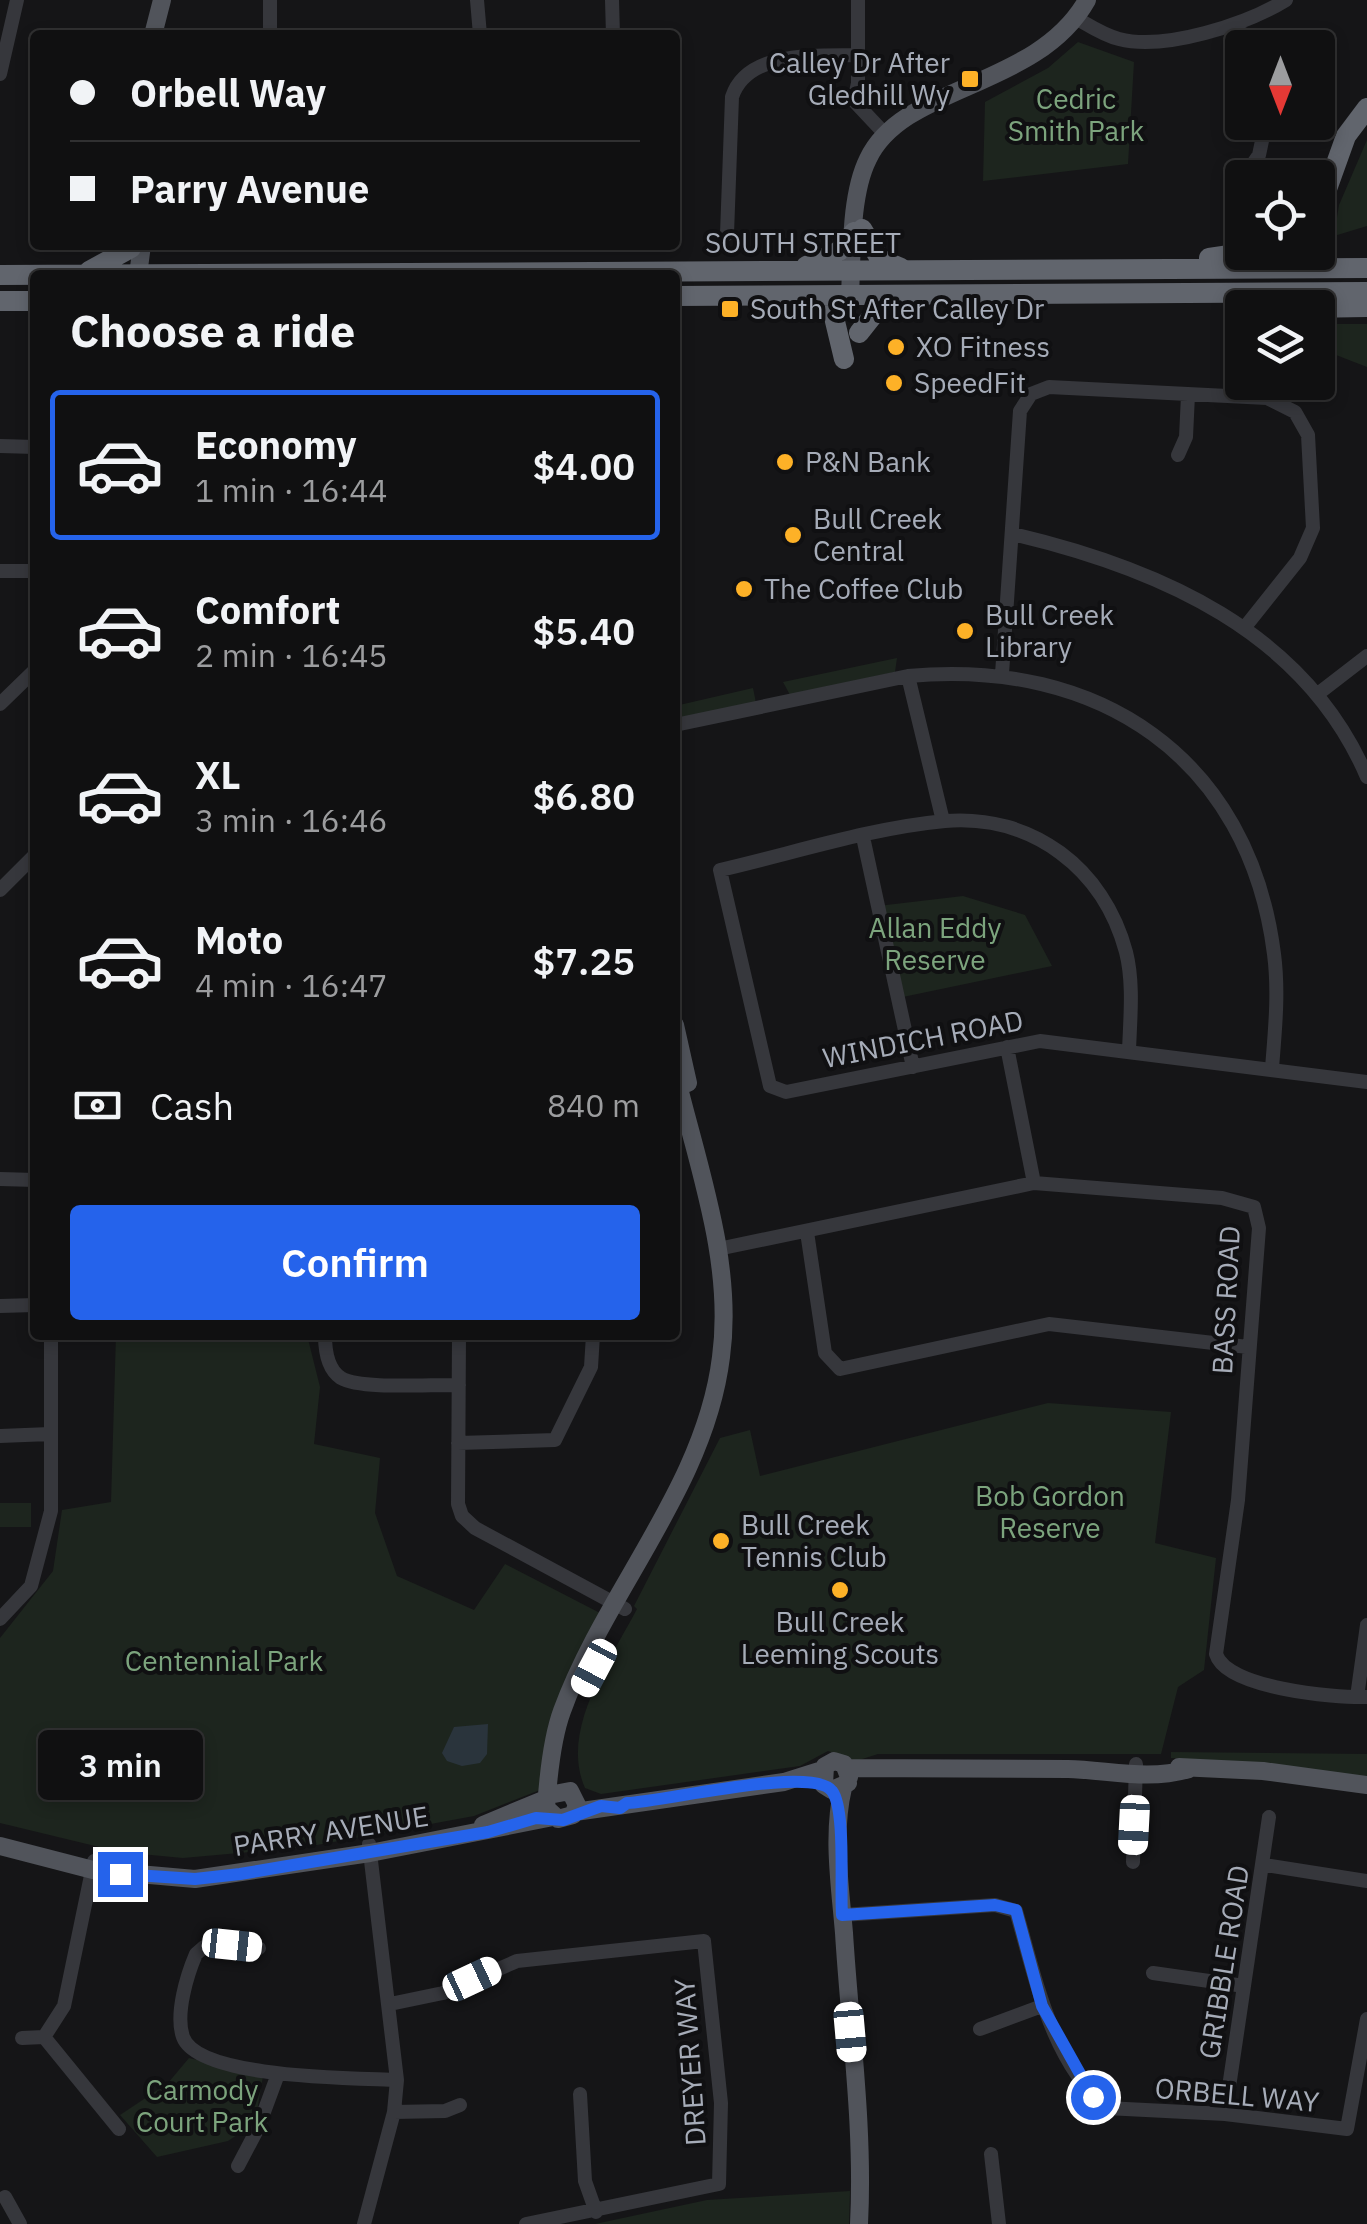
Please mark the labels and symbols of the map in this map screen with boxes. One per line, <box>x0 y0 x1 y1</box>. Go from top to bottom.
north arrow <box>1225 30 1335 140</box>
place label: Calley Dr After Gledhill Wy <box>769 44 950 113</box>
marker: Calley Dr After Gledhill Wy <box>959 68 981 90</box>
park label: Cedric Smith Park <box>1008 80 1145 149</box>
street label: SOUTH STREET <box>705 224 901 261</box>
place label: South St After Calley Dr <box>750 290 1044 327</box>
marker: South St After Calley Dr <box>719 298 741 320</box>
place label: XO Fitness <box>916 328 1050 365</box>
marker: XO Fitness <box>885 336 907 358</box>
place label: SpeedFit <box>914 364 1026 401</box>
marker: SpeedFit <box>883 372 905 394</box>
place label: P&N Bank <box>805 443 931 480</box>
marker: P&N Bank <box>774 451 796 473</box>
place label: Bull Creek Central <box>813 500 942 569</box>
marker: Bull Creek Central <box>782 524 804 546</box>
place label: The Coffee Club <box>764 570 963 607</box>
marker: The Coffee Club <box>733 578 755 600</box>
place label: Bull Creek Library <box>985 596 1114 665</box>
marker: Bull Creek Library <box>954 620 976 642</box>
park label: Allan Eddy Reserve <box>868 909 1002 978</box>
street label: WINDICH ROAD <box>819 1001 1026 1076</box>
street label: BASS ROAD <box>1203 1225 1248 1375</box>
park label: Bob Gordon Reserve <box>975 1477 1125 1546</box>
place label: Bull Creek Tennis Club <box>741 1506 887 1575</box>
marker: Bull Creek Tennis Club <box>710 1530 732 1552</box>
marker: Bull Creek Leeming Scouts <box>829 1579 851 1601</box>
place label: Bull Creek Leeming Scouts <box>741 1603 939 1672</box>
car <box>567 1634 621 1702</box>
park label: Centennial Park <box>125 1642 323 1679</box>
callout: 3 min <box>38 1729 202 1799</box>
car <box>1117 1794 1151 1856</box>
street label: PARRY AVENUE <box>231 1797 431 1864</box>
route end <box>98 1852 143 1897</box>
street label: GRIBBLE ROAD <box>1190 1862 1257 2062</box>
car <box>201 1927 263 1963</box>
car <box>438 1953 506 2005</box>
street label: DREYER WAY <box>665 1977 714 2147</box>
car <box>832 2001 868 2063</box>
street label: ORBELL WAY <box>1153 2069 1321 2120</box>
park label: Carmody Court Park <box>136 2071 268 2140</box>
route start <box>1071 2075 1116 2120</box>

